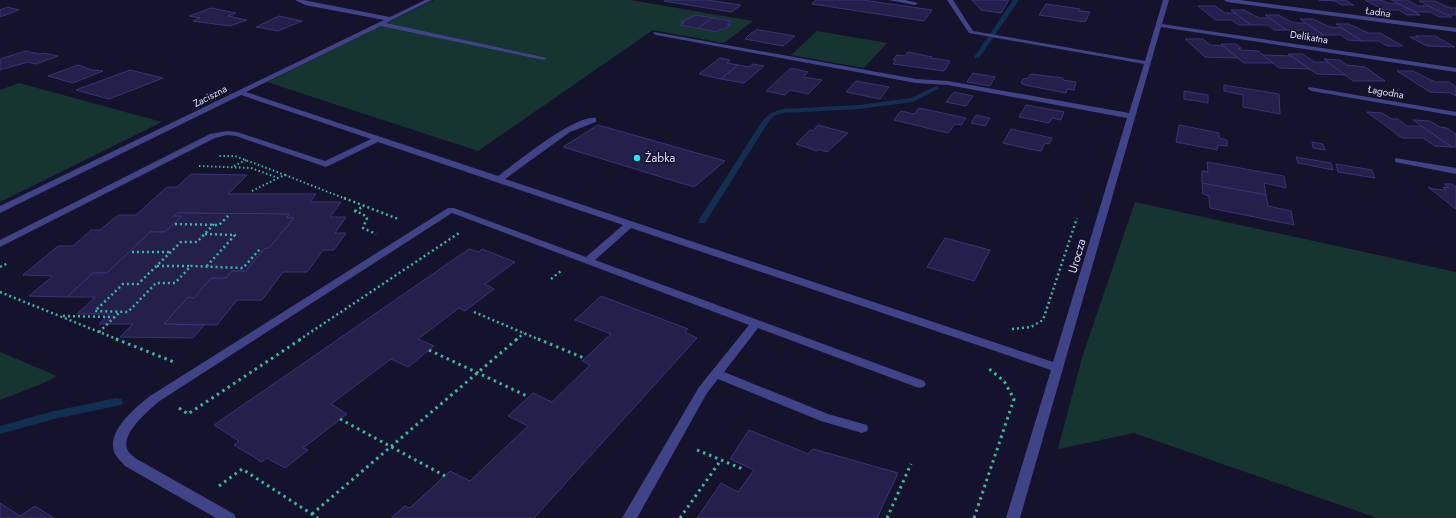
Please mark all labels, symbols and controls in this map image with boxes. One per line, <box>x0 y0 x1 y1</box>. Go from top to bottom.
street label: Ładna <box>1364 3 1392 21</box>
street label: Delikatna <box>1289 27 1329 47</box>
street label: Zaciszna <box>190 81 230 111</box>
street label: Łagodna <box>1366 81 1405 103</box>
place label: Żabka <box>645 149 675 167</box>
marker: Żabka <box>632 153 642 163</box>
street label: Urocza <box>1064 236 1091 275</box>

